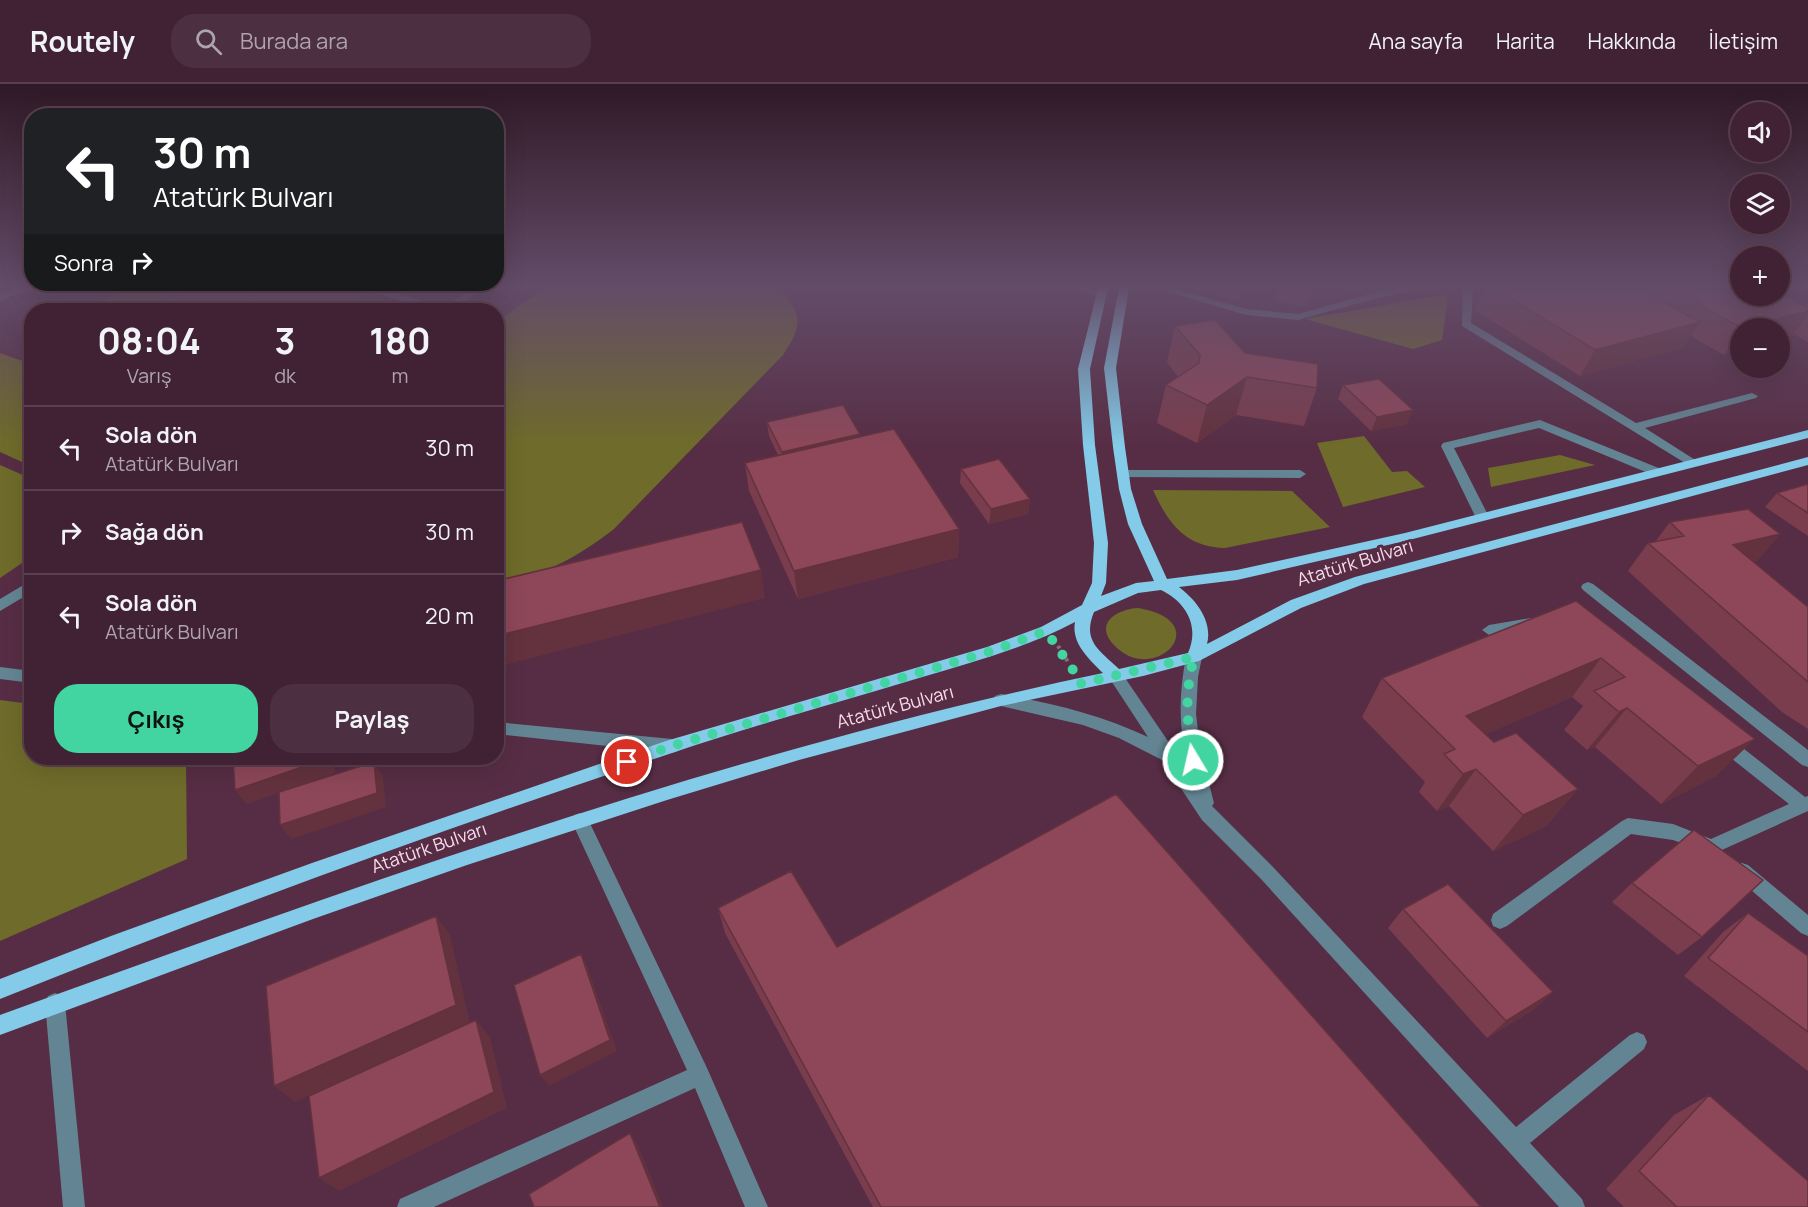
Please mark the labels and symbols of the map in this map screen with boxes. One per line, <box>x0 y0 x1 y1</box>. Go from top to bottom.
street label: Atatürk Bulvarı <box>1294 533 1416 591</box>
street label: Atatürk Bulvarı <box>833 679 956 733</box>
position arrow <box>1161 728 1225 792</box>
pin <box>601 736 652 787</box>
street label: Atatürk Bulvarı <box>368 816 490 878</box>

